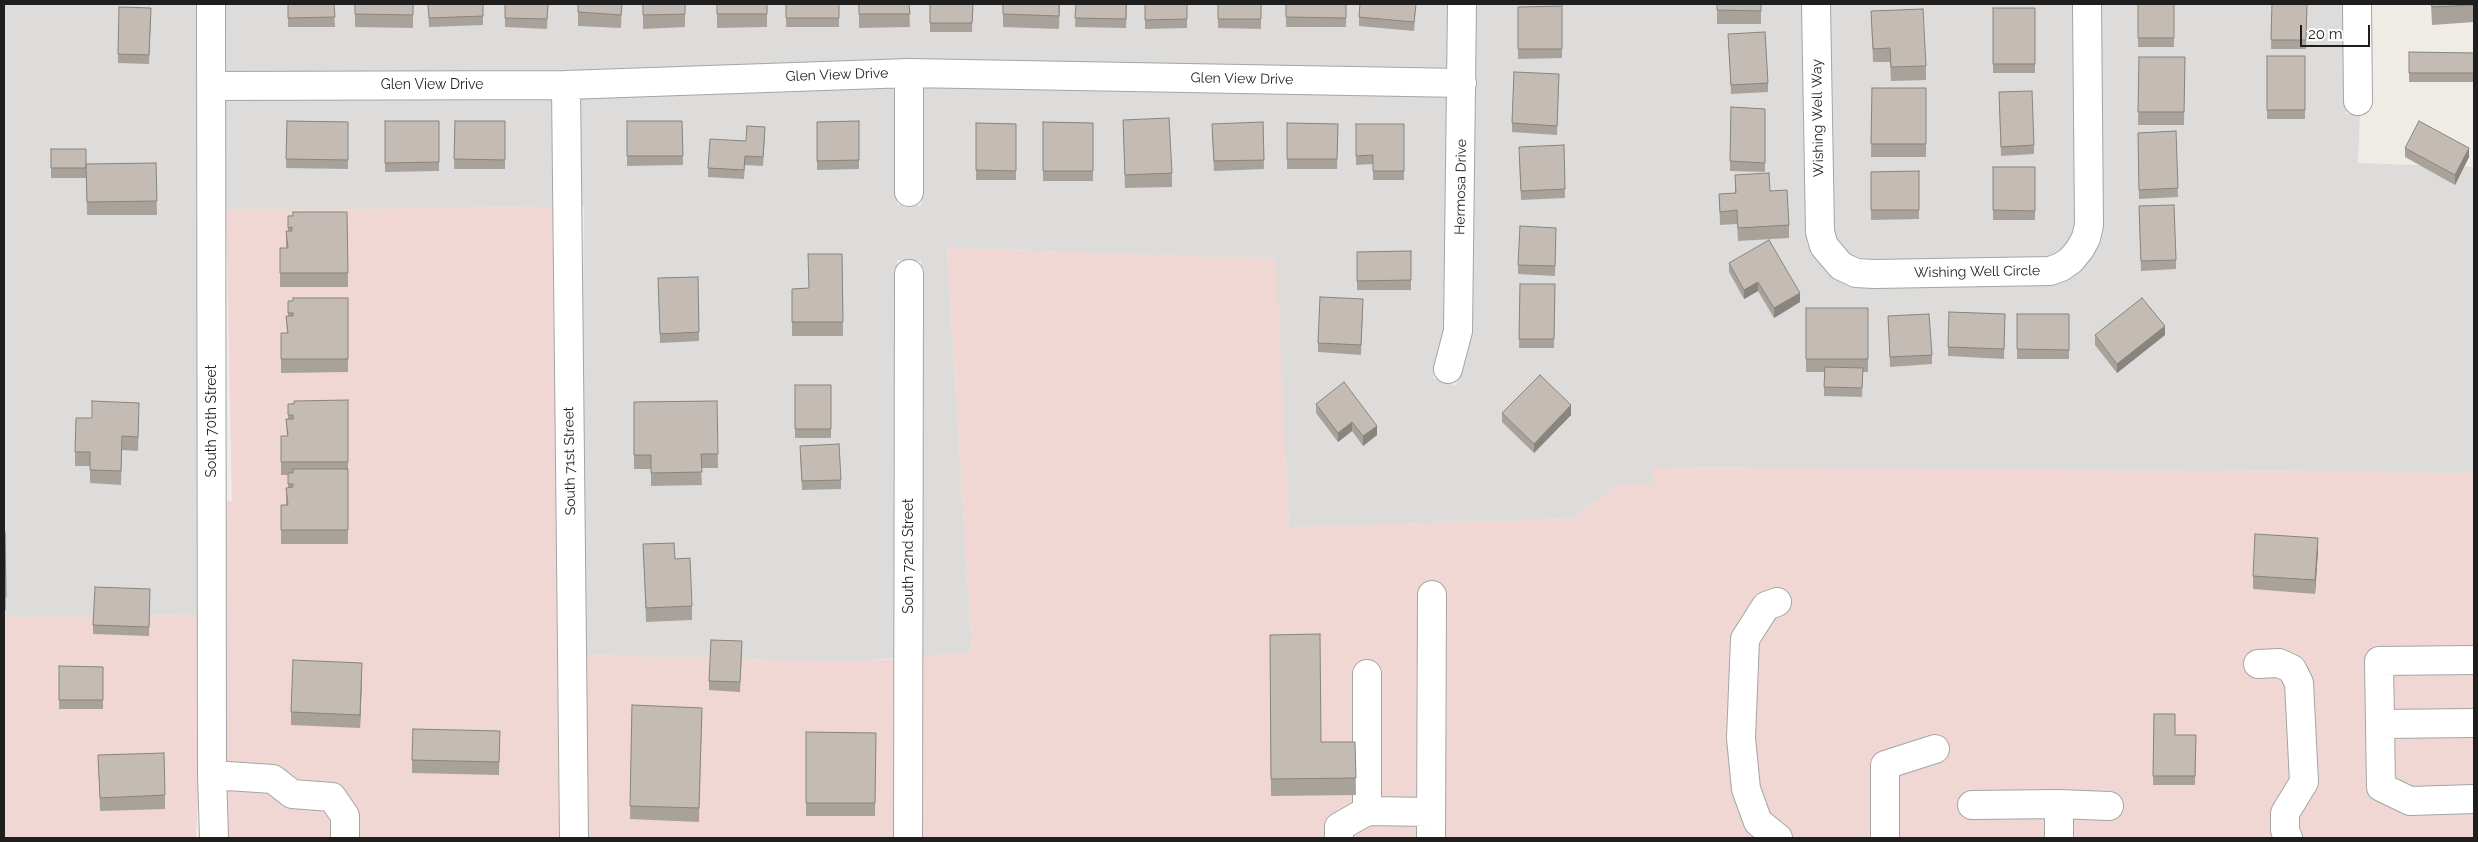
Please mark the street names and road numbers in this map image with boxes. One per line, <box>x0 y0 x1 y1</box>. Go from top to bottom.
street label: Wishing Well Way <box>1809 59 1827 177</box>
street label: Glen View Drive <box>785 65 889 85</box>
street label: Glen View Drive <box>1191 70 1293 88</box>
street label: Glen View Drive <box>381 77 483 93</box>
street label: Hermosa Drive <box>1452 139 1470 235</box>
street label: Wishing Well Circle <box>1914 262 2040 282</box>
street label: South 70th Street <box>204 365 220 477</box>
street label: South 71st Street <box>561 406 579 516</box>
street label: South 72nd Street <box>901 498 917 614</box>

